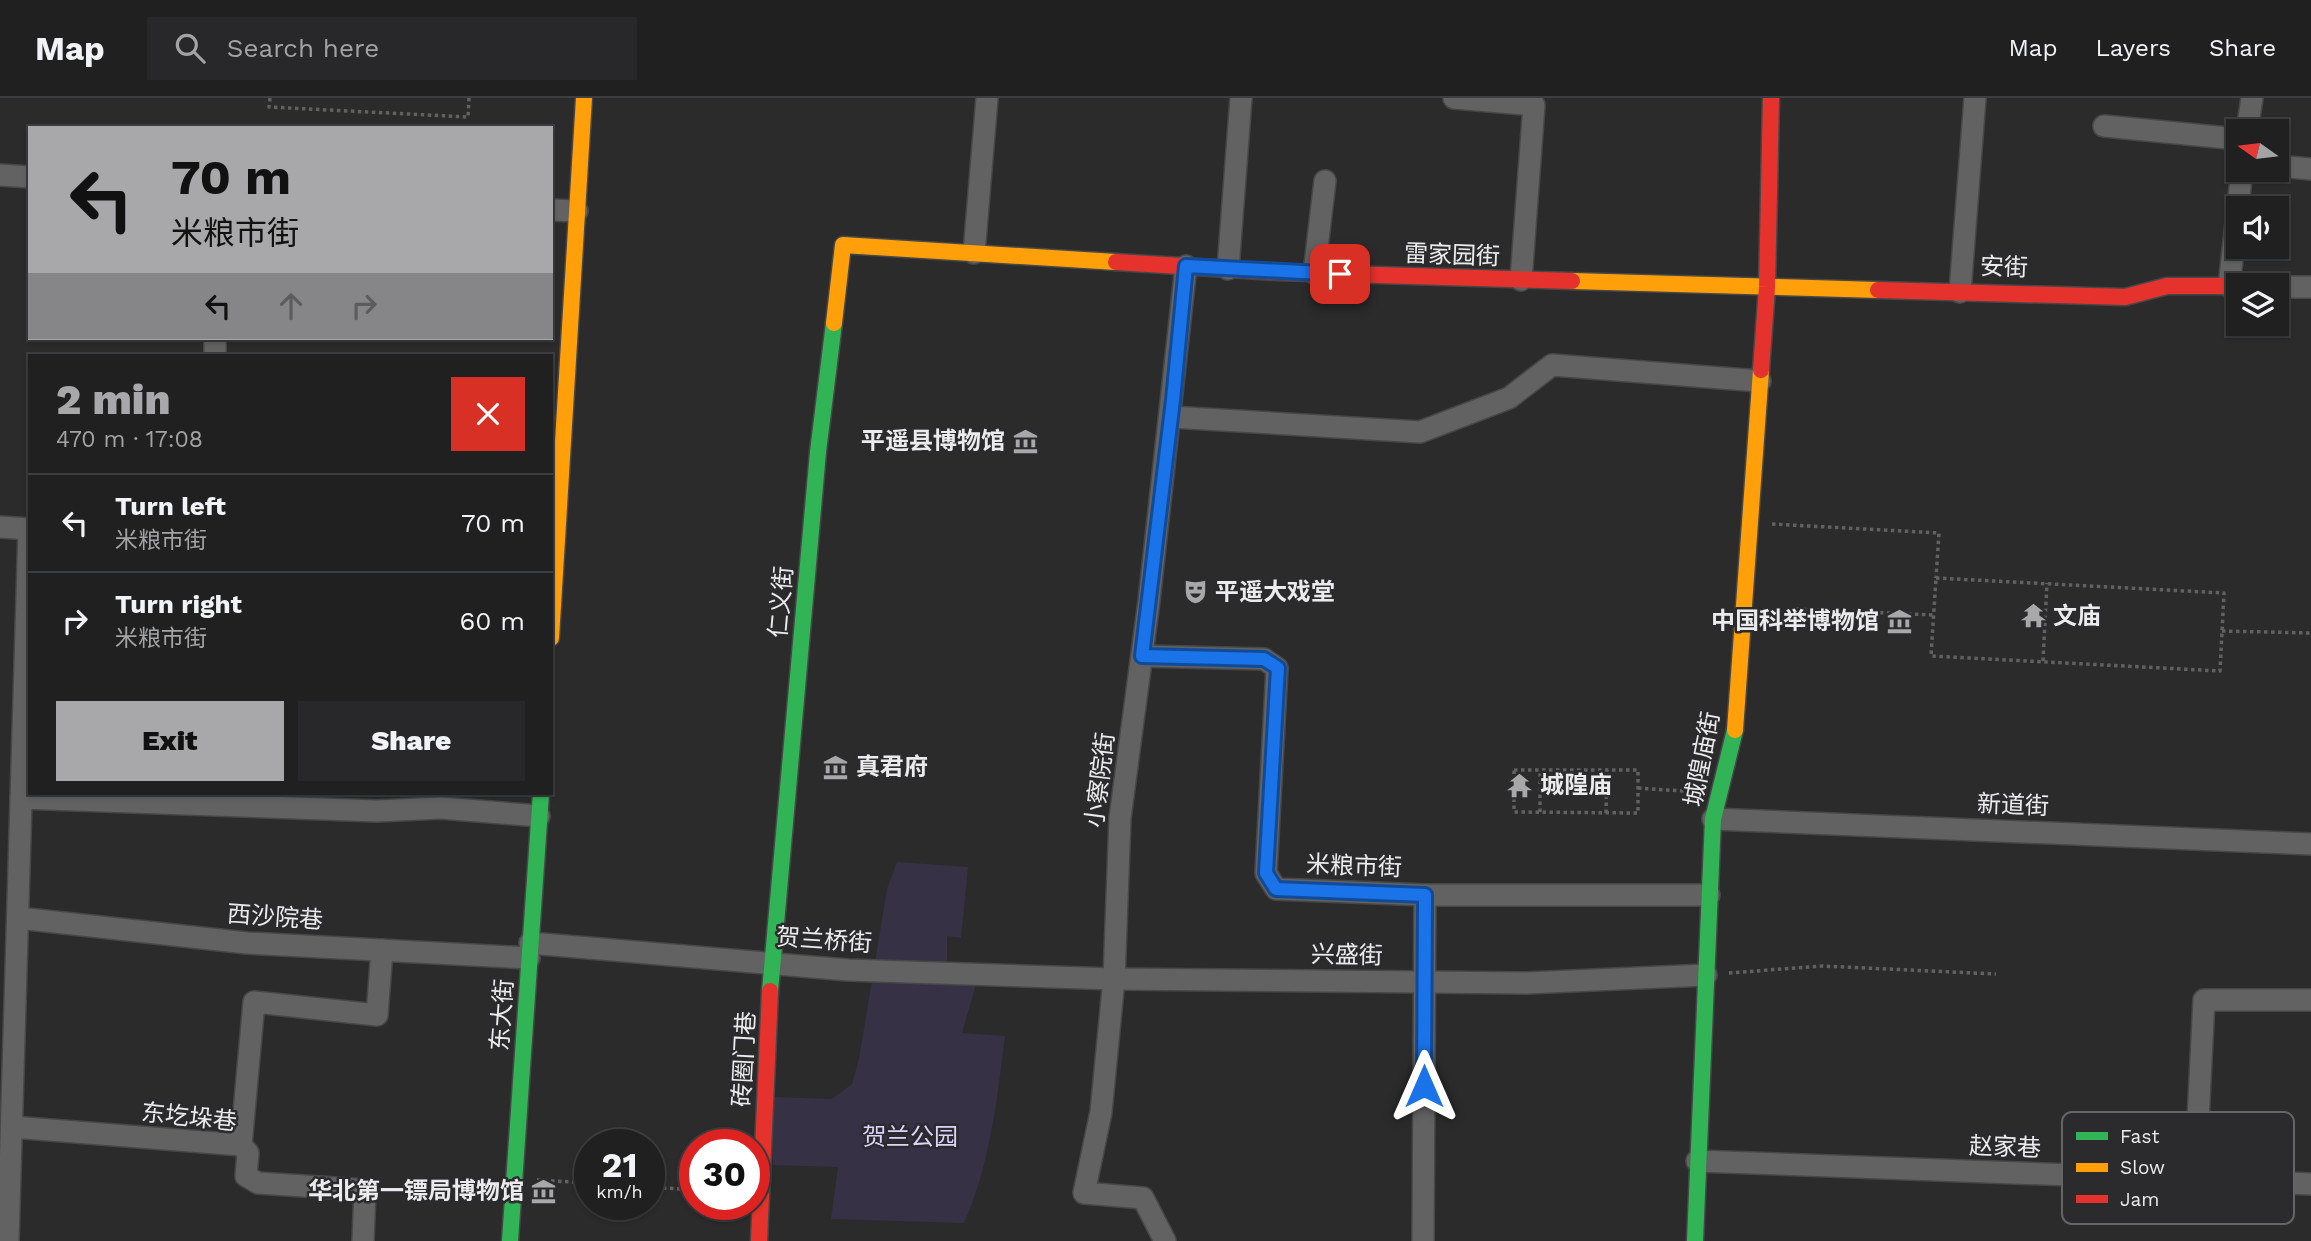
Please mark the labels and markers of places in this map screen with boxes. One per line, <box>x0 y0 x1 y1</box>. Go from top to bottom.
pin <box>1310 244 1370 304</box>
place label: 平遥县博物馆 <box>861 427 1005 455</box>
museum icon: 平遥县博物馆 <box>1011 427 1039 455</box>
theatre icon: 平遥大戏堂 <box>1181 578 1209 606</box>
place label: 平遥大戏堂 <box>1215 578 1335 606</box>
temple icon: 文庙 <box>2019 602 2047 630</box>
place label: 文庙 <box>2053 602 2101 630</box>
place label: 中国科举博物馆 <box>1711 607 1879 635</box>
museum icon: 中国科举博物馆 <box>1885 607 1913 635</box>
museum icon: 真君府 <box>822 753 850 781</box>
place label: 真君府 <box>856 753 928 781</box>
temple icon: 城隍庙 <box>1506 771 1534 799</box>
place label: 城隍庙 <box>1540 771 1612 799</box>
place label: 华北第一镖局博物馆 <box>308 1177 524 1205</box>
museum icon: 华北第一镖局博物馆 <box>530 1177 558 1205</box>

